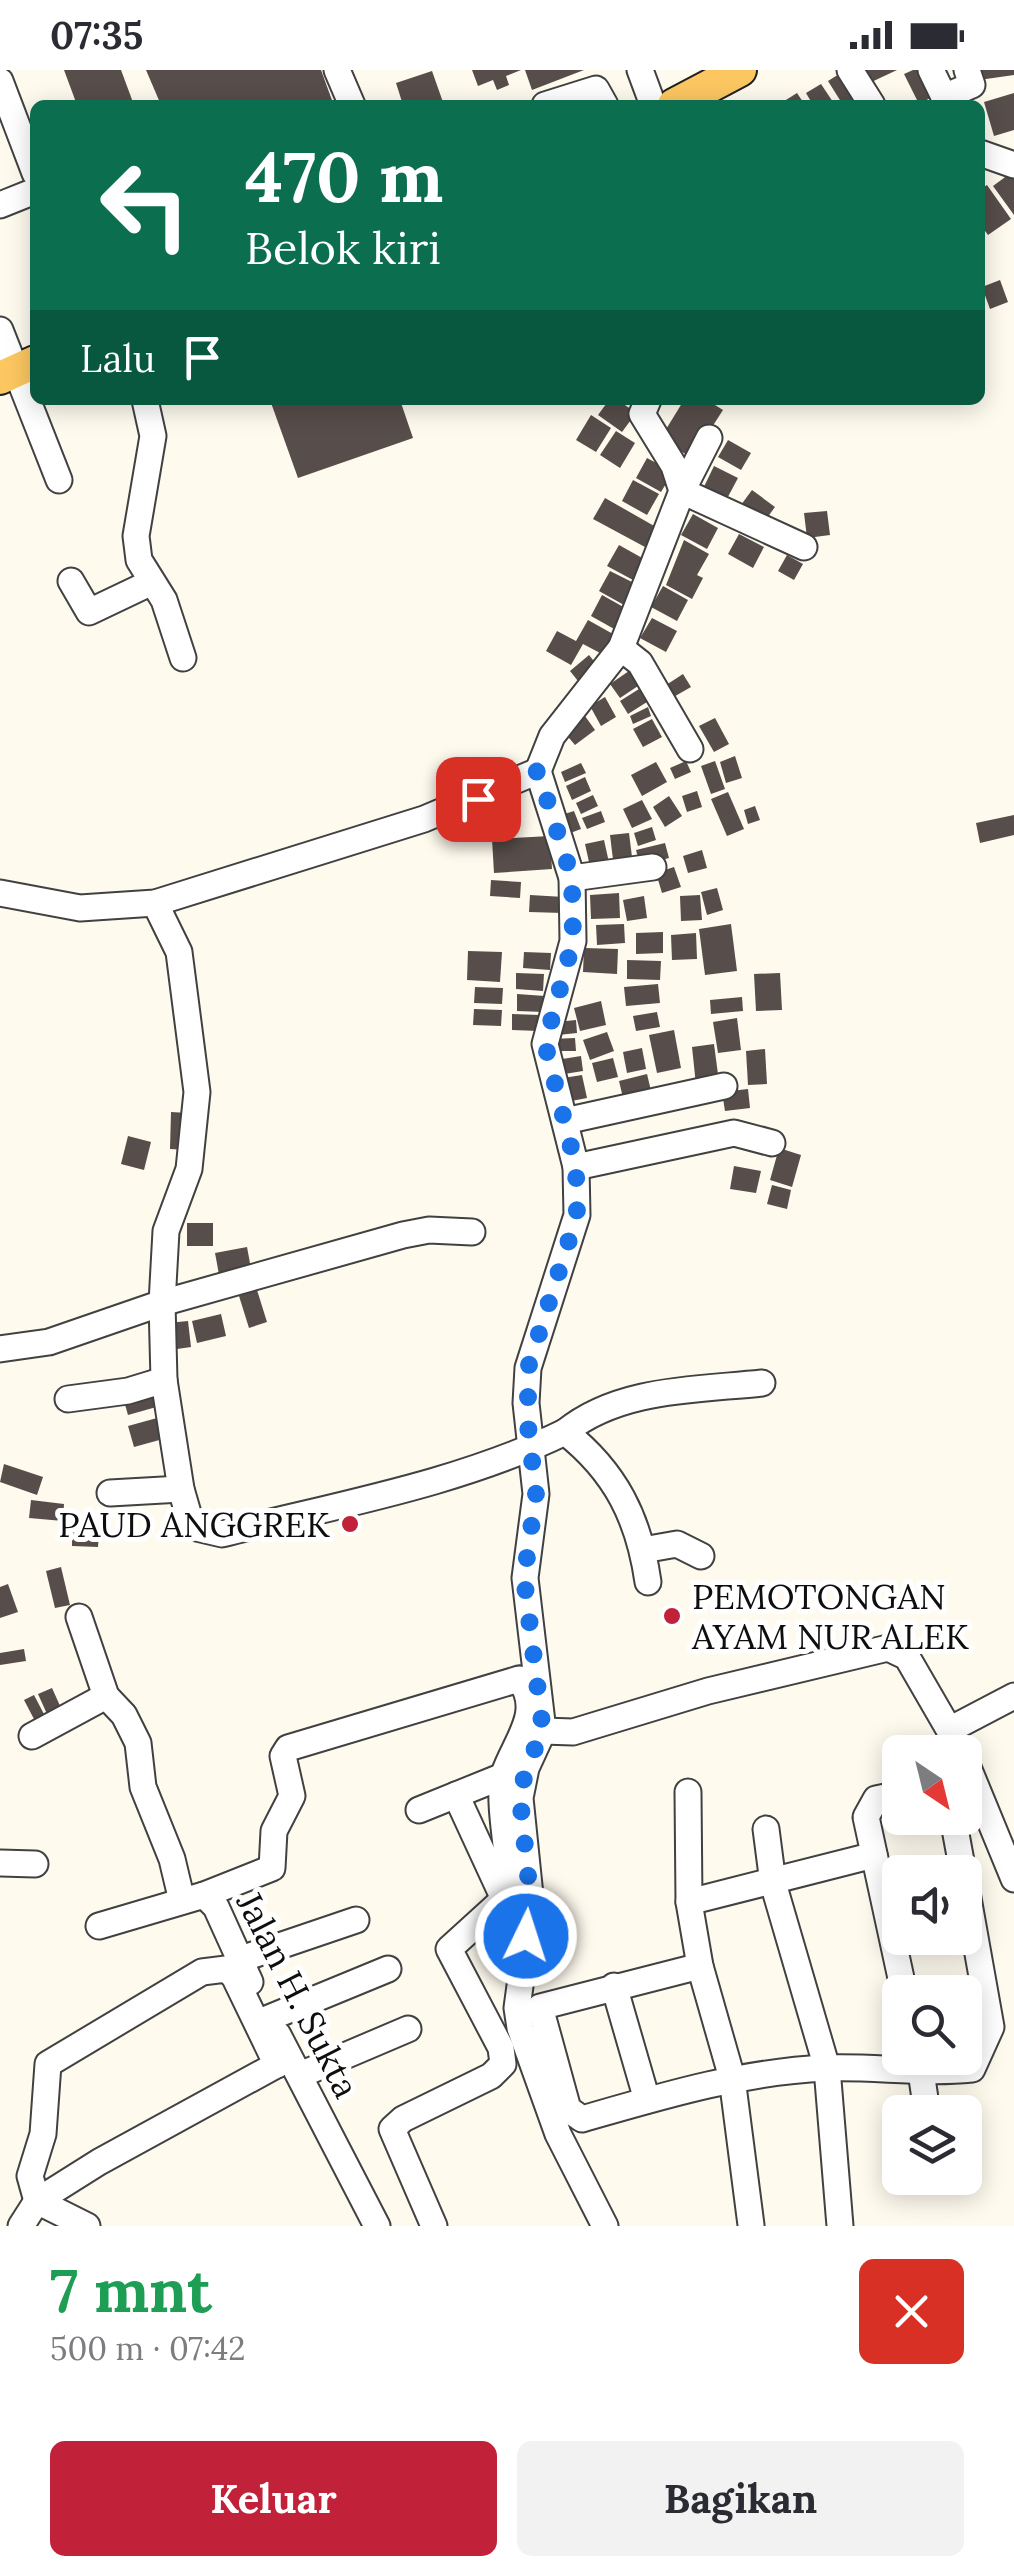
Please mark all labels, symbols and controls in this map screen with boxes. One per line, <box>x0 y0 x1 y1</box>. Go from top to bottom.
text: 07:35 <box>50 11 143 59</box>
text: 470 m <box>245 132 443 221</box>
icon: left <box>80 140 210 270</box>
text: Belok kiri <box>245 219 441 276</box>
icon: arrive <box>175 330 230 385</box>
text: Lalu <box>80 334 155 382</box>
pin <box>436 757 521 842</box>
icon: arrive <box>451 772 506 827</box>
place label: PAUD ANGGREK <box>58 1502 330 1547</box>
marker: PAUD ANGGREK <box>339 1513 361 1535</box>
place label: PEMOTONGAN AYAM NUR ALEK <box>691 1574 969 1659</box>
marker: PEMOTONGAN AYAM NUR ALEK <box>661 1605 683 1627</box>
north arrow <box>882 1735 982 1835</box>
map controls <box>882 1735 982 2195</box>
button: sound <box>882 1855 982 1955</box>
street label: Jalan H. Sukta <box>226 1884 369 2105</box>
position arrow <box>474 1884 578 1988</box>
button: search <box>882 1975 982 2075</box>
button: layers <box>882 2095 982 2195</box>
text: 7 mnt <box>50 2252 212 2328</box>
button: close <box>859 2259 964 2364</box>
text: 500 m · 07:42 <box>50 2328 246 2369</box>
button: Keluar <box>50 2441 497 2556</box>
button: Bagikan <box>517 2441 964 2556</box>

